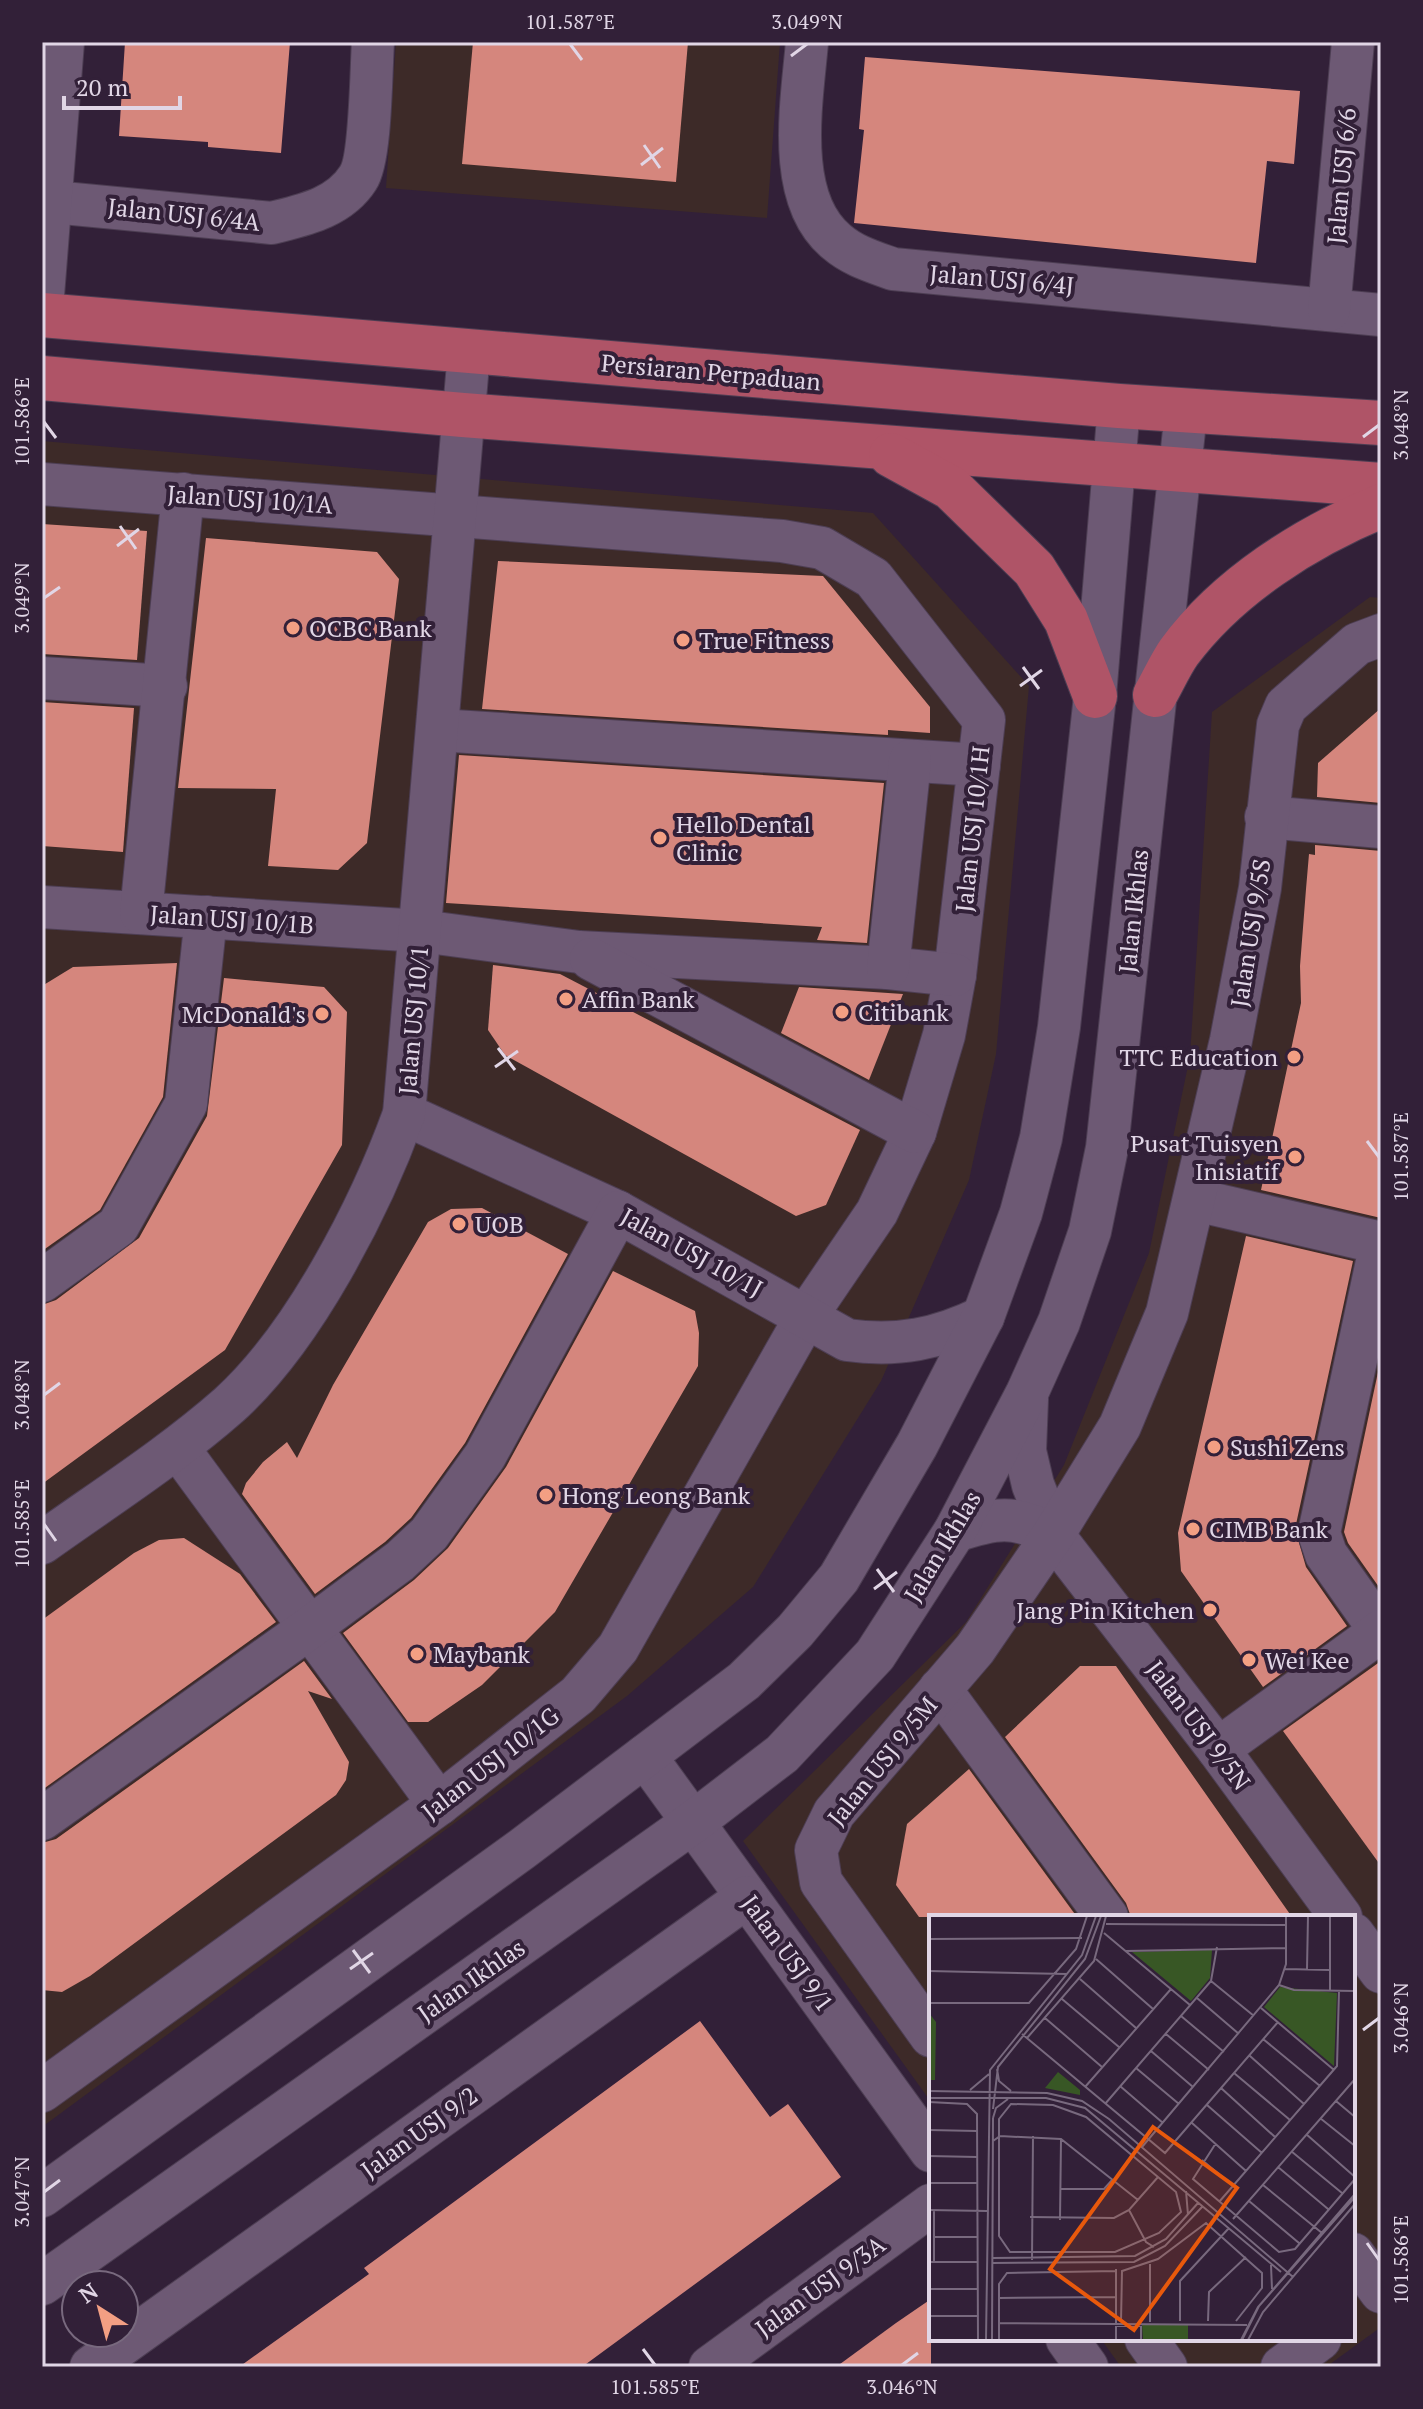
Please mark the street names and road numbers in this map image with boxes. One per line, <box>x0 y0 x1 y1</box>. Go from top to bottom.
street label: Jalan USJ 6/6 <box>1319 106 1363 245</box>
street label: Jalan USJ 6/4A <box>106 190 262 238</box>
street label: Jalan USJ 6/4J <box>928 257 1076 301</box>
street label: Persiaran Perpaduan <box>600 346 822 398</box>
street label: Jalan USJ 10/1A <box>166 477 334 521</box>
street label: Jalan USJ 10/1H <box>947 744 997 914</box>
street label: Jalan Ikhlas <box>1111 847 1155 975</box>
street label: Jalan USJ 9/5S <box>1223 857 1277 1009</box>
street label: Jalan USJ 10/1B <box>149 897 315 941</box>
street label: Jalan USJ 10/1 <box>391 944 435 1096</box>
street label: Jalan USJ 10/1J <box>615 1200 769 1304</box>
street label: Jalan Ikhlas <box>896 1484 988 1608</box>
street label: Jalan USJ 9/5N <box>1140 1654 1258 1796</box>
street label: Jalan USJ 9/5M <box>820 1690 944 1832</box>
street label: Jalan USJ 10/1G <box>415 1699 566 1827</box>
street label: Jalan USJ 9/1 <box>735 1888 841 2018</box>
street label: Jalan Ikhlas <box>411 1931 531 2029</box>
street label: Jalan USJ 9/2 <box>354 2079 484 2185</box>
street label: Jalan USJ 9/3A <box>749 2228 892 2344</box>

